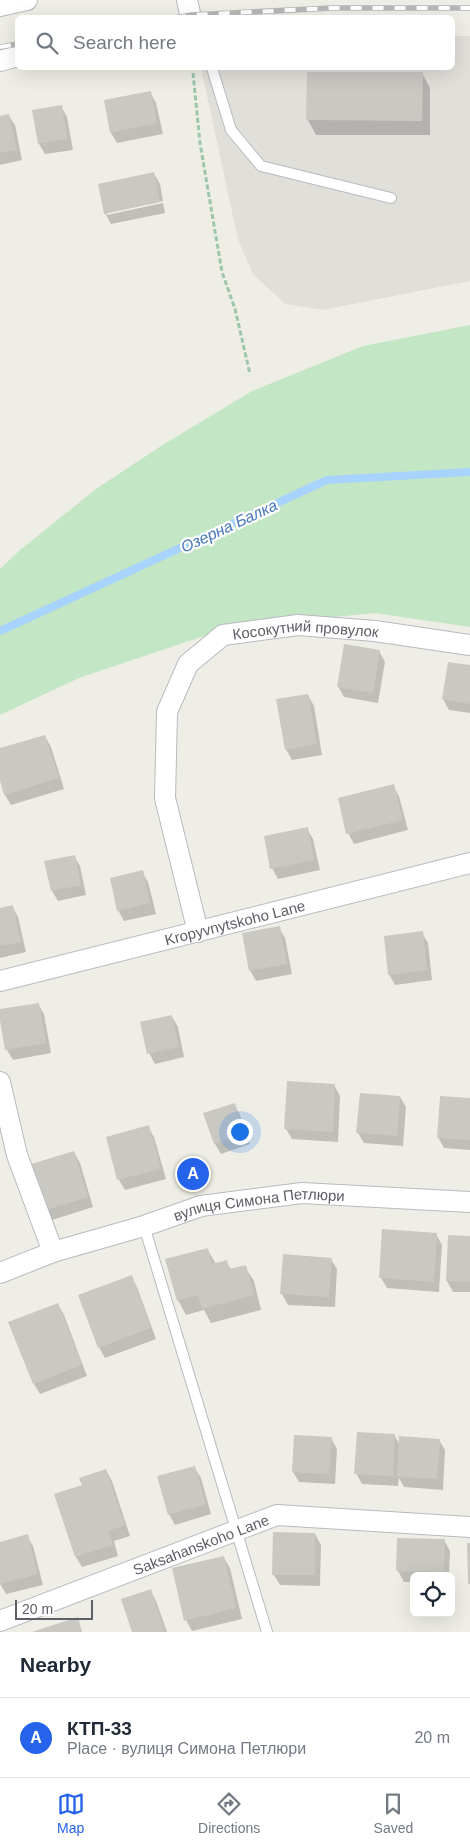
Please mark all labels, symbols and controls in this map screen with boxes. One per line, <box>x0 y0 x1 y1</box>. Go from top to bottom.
search box <box>15 15 455 70</box>
icon: search <box>33 29 61 57</box>
text: Search here <box>73 32 177 53</box>
water label: Озерна Балка <box>178 496 280 556</box>
street label: Косокутний провулок <box>231 616 380 642</box>
street label: Kropyvnytskoho Lane <box>163 896 307 948</box>
your location <box>227 1119 253 1145</box>
pin: A <box>177 1155 209 1193</box>
street label: вулиця Симона Петлюри <box>171 1184 345 1224</box>
street label: Saksahanskoho Lane <box>130 1510 271 1578</box>
map controls <box>410 1572 455 1617</box>
button: locate <box>410 1572 455 1617</box>
scale bar <box>15 1597 92 1620</box>
text: 20 m <box>22 1601 53 1617</box>
text: Nearby <box>20 1653 91 1676</box>
text: КТП-33 <box>67 1718 132 1739</box>
text: A <box>30 1729 42 1746</box>
text: 20 m <box>414 1729 450 1746</box>
text: Place · вулиця Симона Петлюри <box>67 1740 306 1757</box>
tab: Map <box>57 1790 85 1836</box>
tab: Directions <box>198 1790 260 1836</box>
tab: Saved <box>374 1790 413 1836</box>

